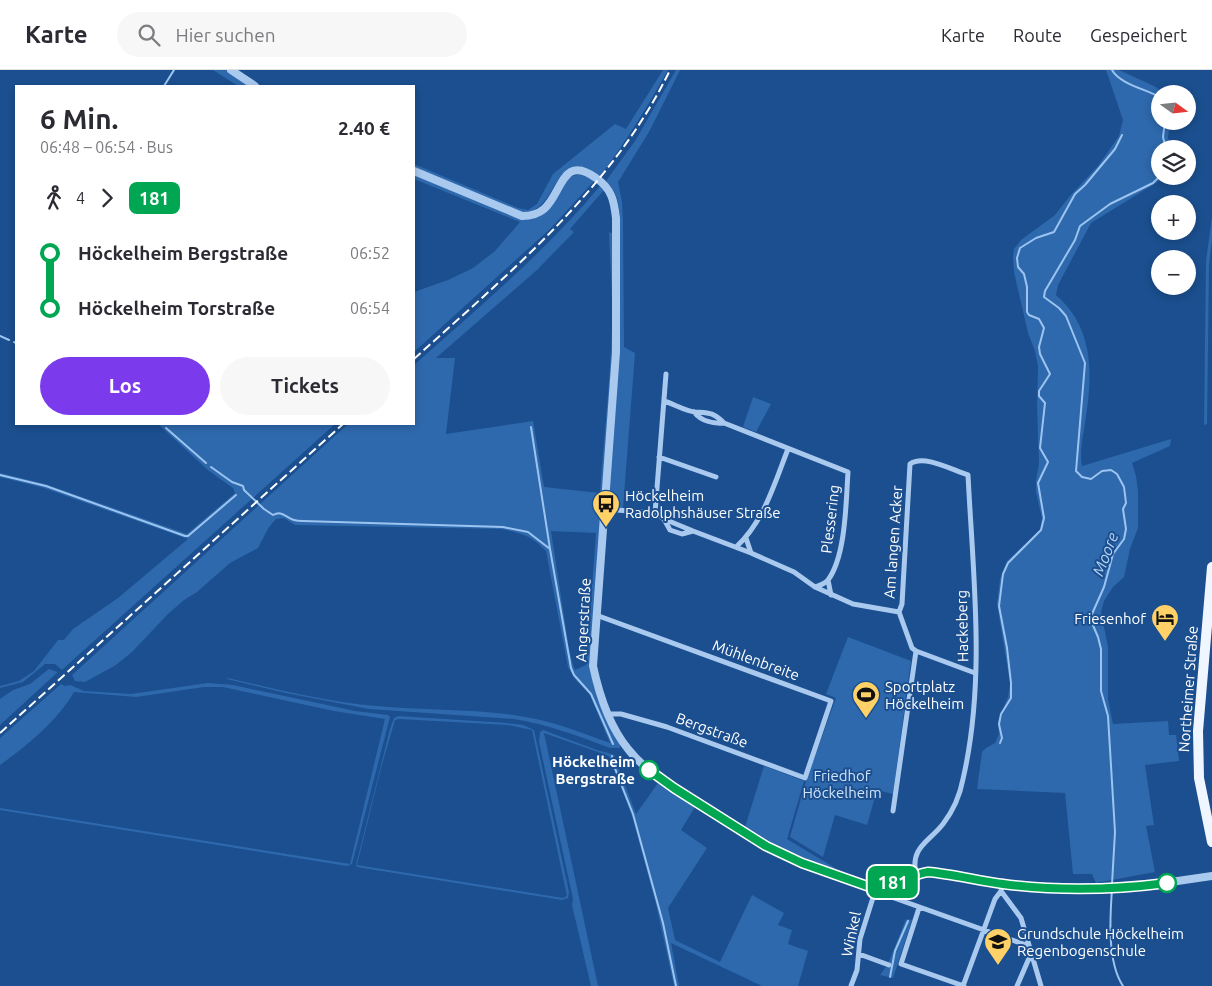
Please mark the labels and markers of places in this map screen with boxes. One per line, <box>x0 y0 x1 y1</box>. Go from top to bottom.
place label: Höckelheim Radolphshäuser Straße <box>625 487 781 521</box>
bus stop icon: Höckelheim Radolphshäuser Straße <box>591 489 621 528</box>
hotel icon: Friesenhof <box>1150 603 1180 642</box>
place label: Friesenhof <box>1074 610 1146 627</box>
place label: Sportplatz Höckelheim <box>885 678 964 712</box>
sports icon: Sportplatz Höckelheim <box>851 680 881 719</box>
place label: Höckelheim Bergstraße <box>552 753 635 787</box>
marker: Höckelheim Bergstraße <box>639 760 659 780</box>
unlabelled marker <box>1157 873 1177 893</box>
place label: Grundschule Höckelheim Regenbogenschule <box>1017 925 1184 959</box>
school or university icon: Grundschule Höckelheim Regenbogenschule <box>983 927 1013 966</box>

